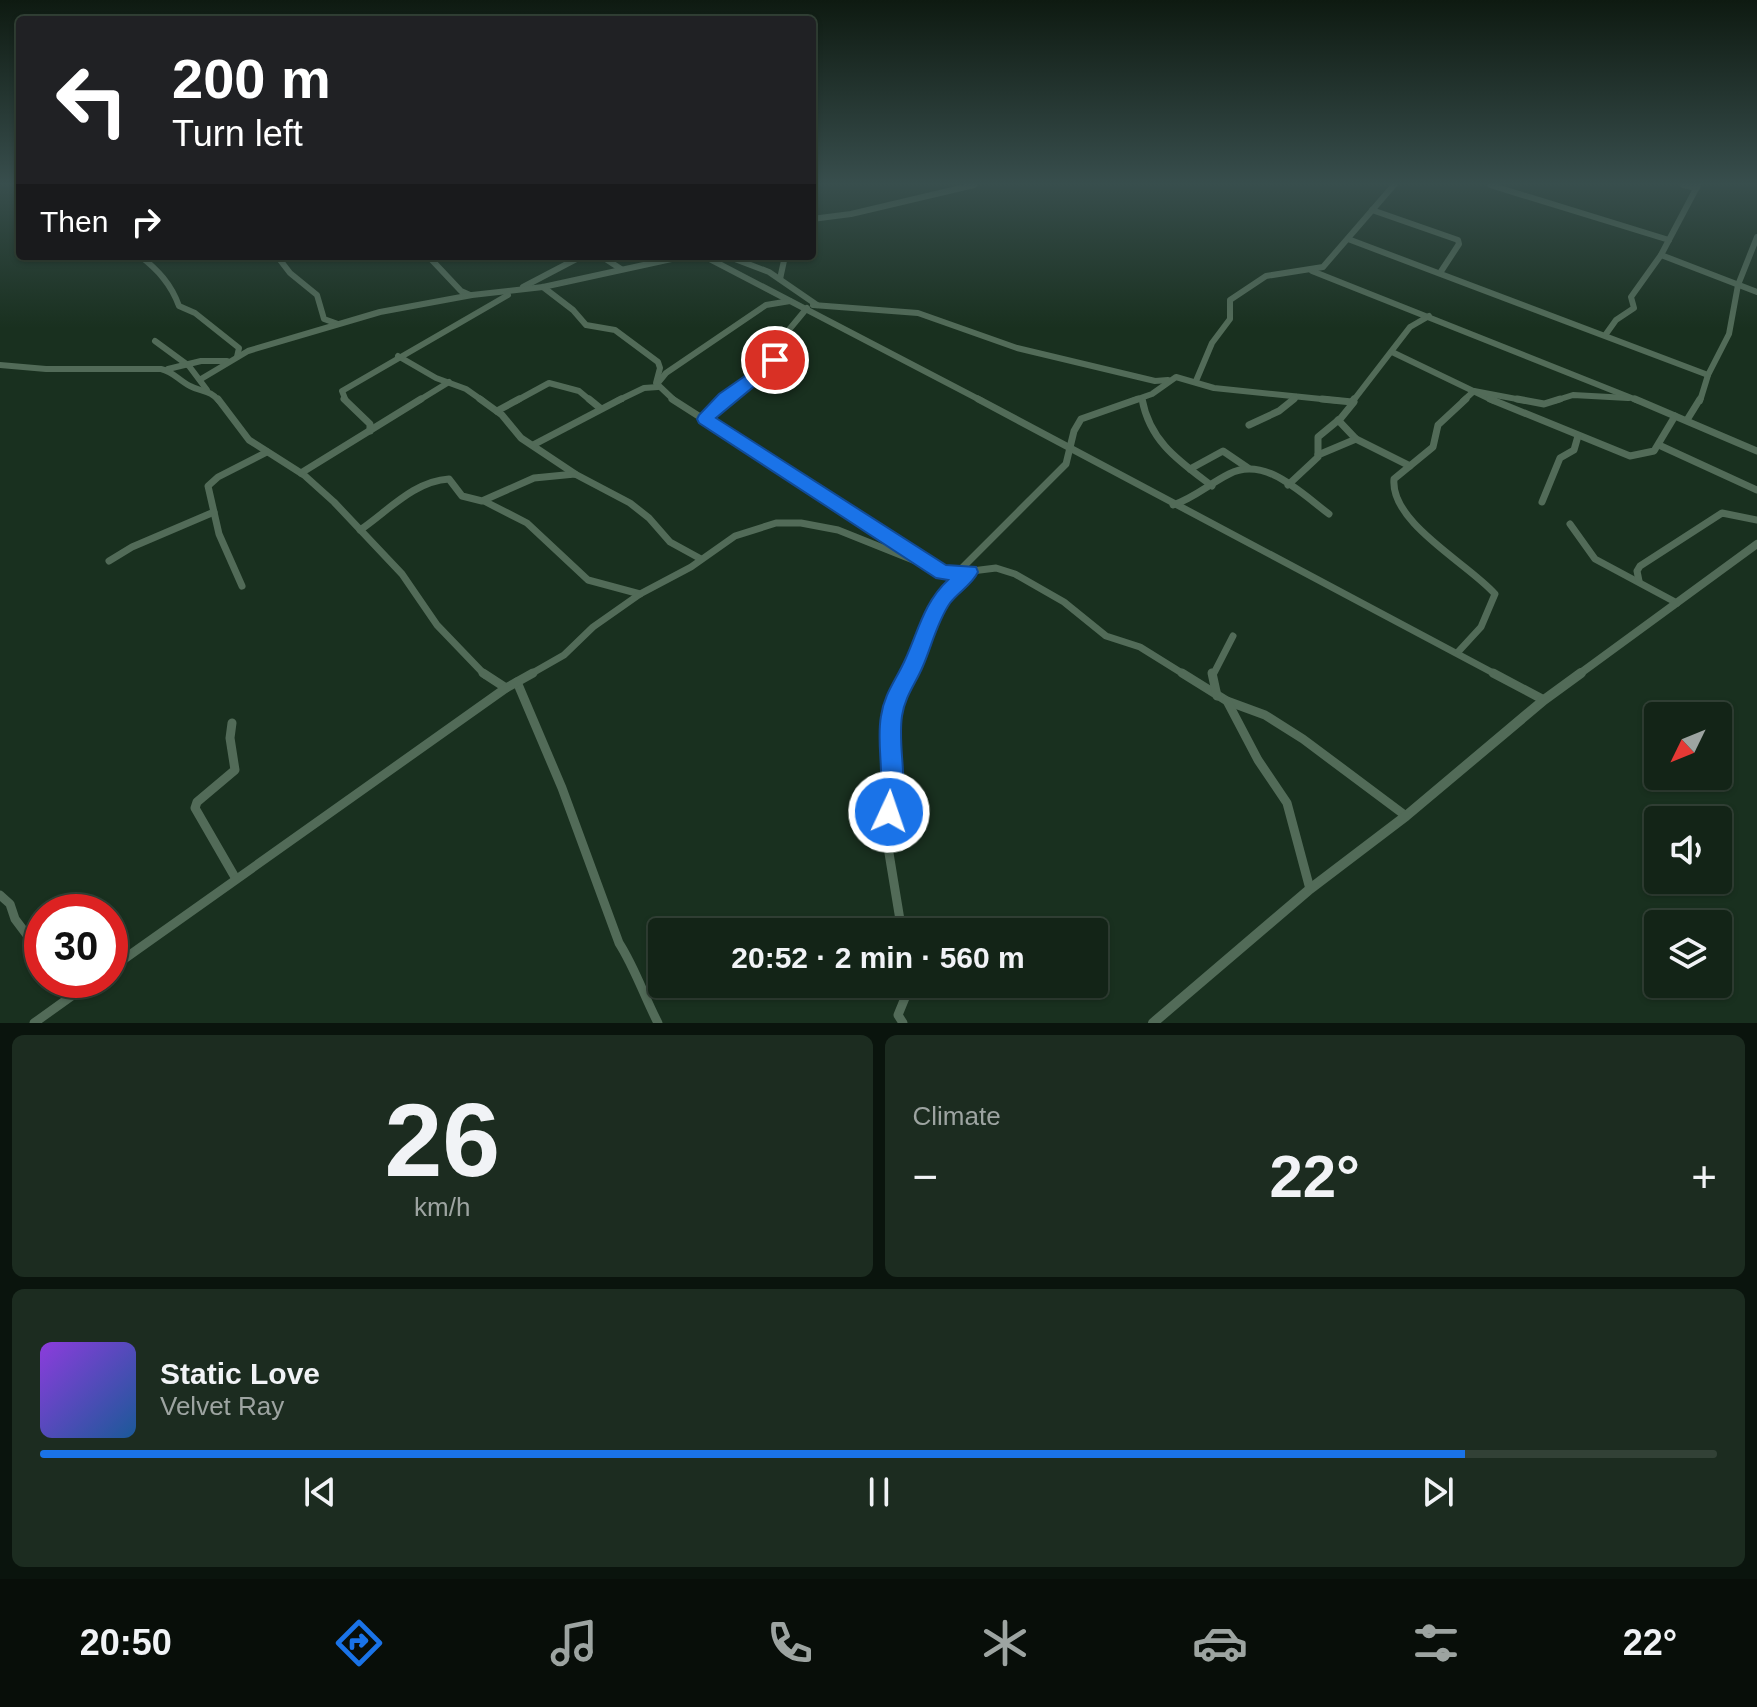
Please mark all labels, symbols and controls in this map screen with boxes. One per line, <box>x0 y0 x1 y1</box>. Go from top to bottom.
text: 200 m <box>172 47 331 110</box>
icon: left <box>40 48 144 152</box>
text: Turn left <box>172 113 303 154</box>
icon: right <box>124 200 168 244</box>
text: Then <box>40 205 108 238</box>
pin <box>741 326 809 394</box>
icon: arrive <box>753 338 797 382</box>
north arrow <box>1644 702 1732 790</box>
map controls <box>1644 702 1732 998</box>
position arrow <box>847 770 931 854</box>
button: sound <box>1644 806 1732 894</box>
speed limit sign: 30 <box>24 894 128 998</box>
button: layers <box>1644 910 1732 998</box>
text: 20:52 · 2 min · 560 m <box>731 941 1025 974</box>
text: 26 <box>384 1082 500 1198</box>
text: Climate <box>913 1101 1001 1131</box>
text: 22° <box>1269 1143 1360 1210</box>
text: − <box>913 1152 938 1201</box>
text: + <box>1691 1152 1717 1201</box>
text: km/h <box>414 1192 470 1222</box>
text: Static Love <box>160 1357 320 1390</box>
text: Velvet Ray <box>160 1391 284 1421</box>
icon: previous <box>298 1470 342 1514</box>
icon: pause <box>857 1470 901 1514</box>
icon: next <box>1416 1470 1460 1514</box>
icon: directions <box>331 1615 387 1671</box>
icon: music <box>546 1615 602 1671</box>
icon: phone <box>762 1615 818 1671</box>
icon: climate <box>977 1615 1033 1671</box>
icon: car <box>1192 1615 1248 1671</box>
icon: filters <box>1408 1615 1464 1671</box>
text: 20:50 <box>80 1622 172 1663</box>
text: 22° <box>1623 1622 1677 1663</box>

